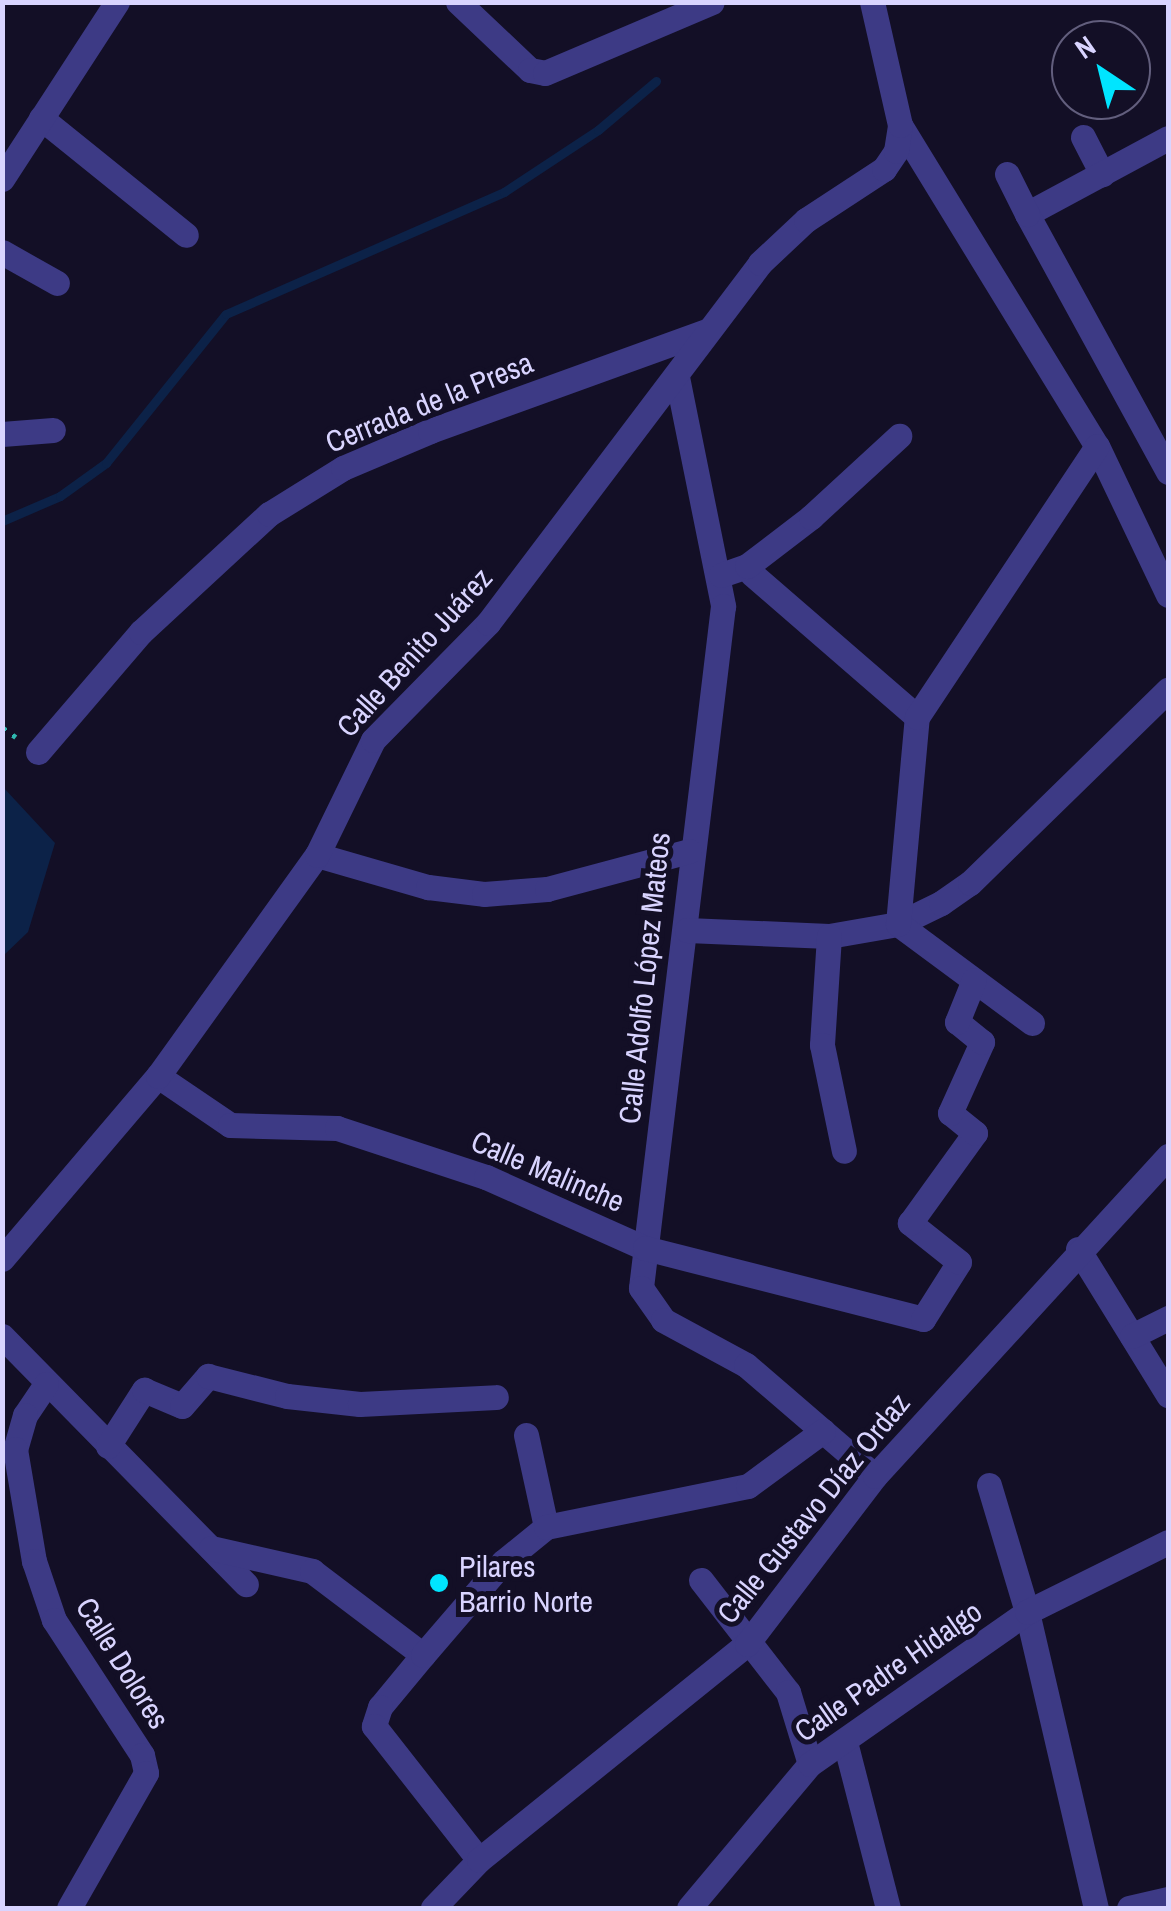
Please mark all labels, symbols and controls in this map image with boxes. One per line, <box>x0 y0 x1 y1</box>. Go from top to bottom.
north arrow <box>1051 20 1151 120</box>
text: N <box>1067 27 1103 67</box>
street label: Cerrada de la Presa <box>320 344 538 460</box>
street label: Calle Benito Juárez <box>329 560 499 744</box>
street label: Calle Adolfo López Mateos <box>611 830 677 1126</box>
street label: Calle Malinche <box>466 1123 630 1219</box>
street label: Calle Gustavo Díaz Ordaz <box>709 1386 917 1630</box>
place label: Pilares Barrio Norte <box>459 1548 593 1618</box>
marker: Pilares Barrio Norte <box>428 1572 450 1594</box>
street label: Calle Dolores <box>69 1591 177 1735</box>
street label: Calle Padre Hidalgo <box>788 1593 988 1749</box>

